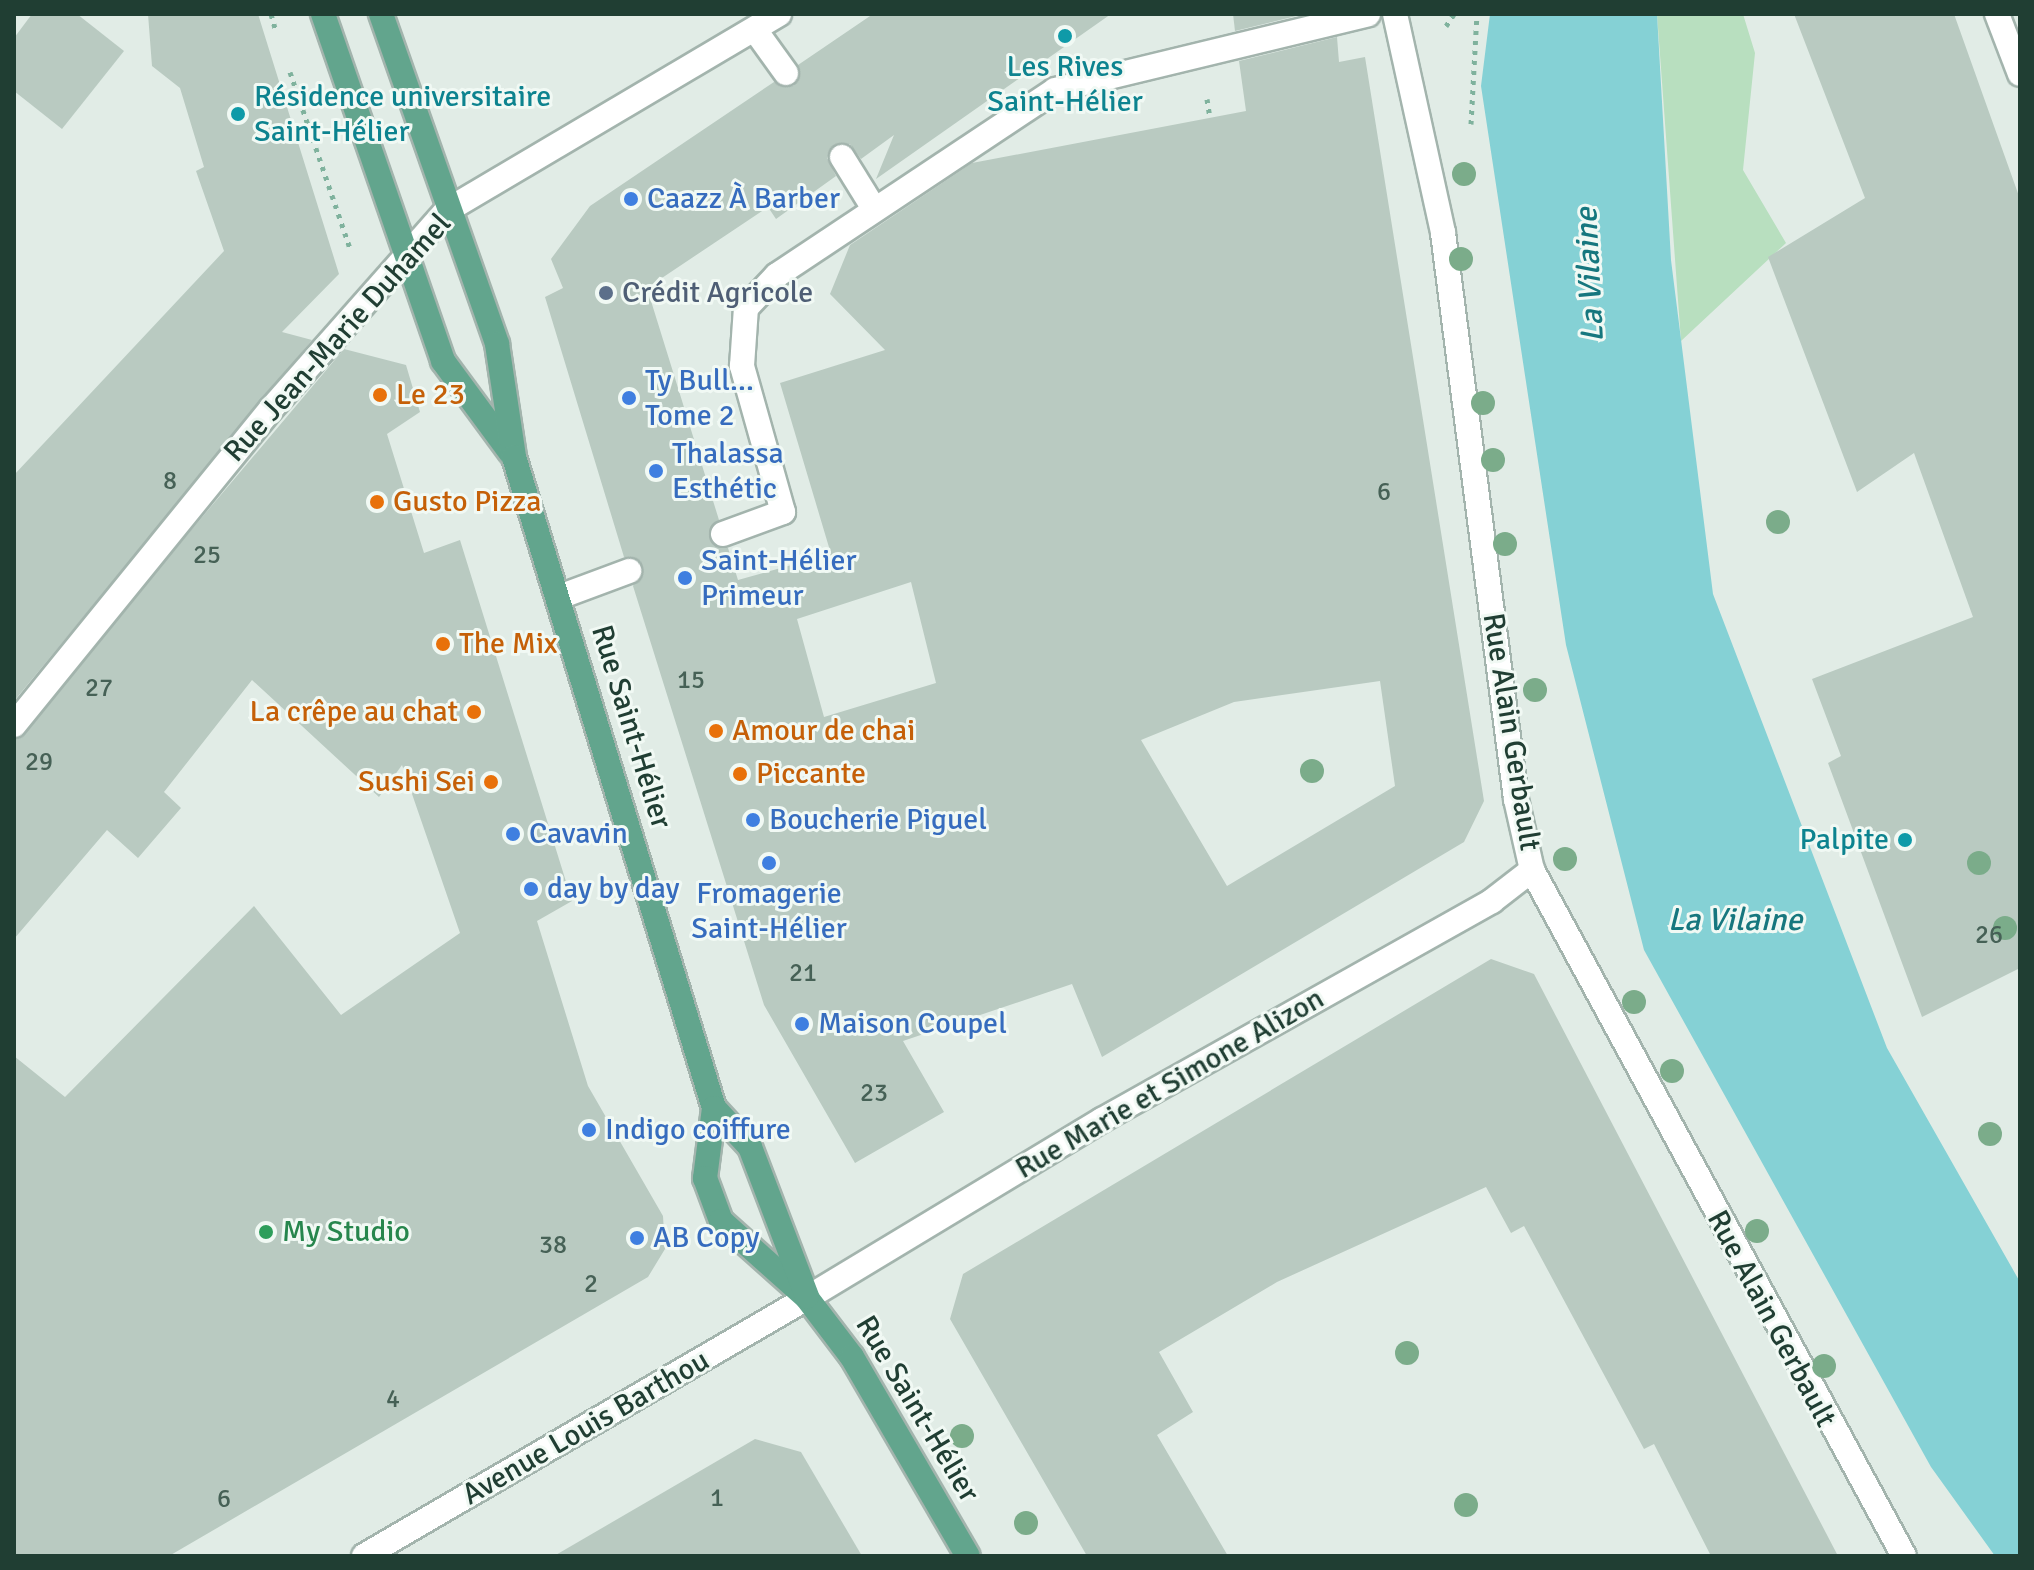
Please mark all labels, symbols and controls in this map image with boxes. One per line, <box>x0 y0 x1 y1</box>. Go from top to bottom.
marker: Les Rives Saint-Hélier <box>1056 27 1074 45</box>
place label: Les Rives Saint-Hélier <box>987 49 1143 120</box>
place label: Résidence universitaire Saint-Hélier <box>254 79 551 150</box>
marker: Résidence universitaire Saint-Hélier <box>229 105 247 123</box>
place label: Caazz À Barber <box>647 181 840 217</box>
marker: Caazz À Barber <box>622 190 640 208</box>
street label: Rue Jean-Marie Duhamel <box>217 206 459 470</box>
water label: La Vilaine <box>1567 207 1613 343</box>
place label: Crédit Agricole <box>622 275 813 311</box>
marker: Crédit Agricole <box>597 284 615 302</box>
place label: Ty Bull... Tome 2 <box>645 363 754 434</box>
place label: Le 23 <box>396 377 465 413</box>
marker: Le 23 <box>371 386 389 404</box>
marker: Ty Bull... Tome 2 <box>620 389 638 407</box>
place label: Thalassa Esthétic <box>672 436 784 506</box>
marker: Thalassa Esthétic <box>647 462 665 480</box>
house number: 8 <box>163 466 177 498</box>
house number: 6 <box>1377 477 1391 509</box>
place label: Gusto Pizza <box>393 484 541 520</box>
marker: Gusto Pizza <box>368 493 386 511</box>
house number: 25 <box>193 540 221 572</box>
place label: Saint-Hélier Primeur <box>701 543 857 614</box>
marker: Saint-Hélier Primeur <box>676 569 694 587</box>
street label: Rue Alain Gerbault <box>1474 611 1548 853</box>
street label: Rue Saint-Hélier <box>583 621 679 833</box>
place label: The Mix <box>459 626 558 662</box>
marker: The Mix <box>434 635 452 653</box>
house number: 15 <box>677 665 705 697</box>
house number: 27 <box>85 673 113 705</box>
place label: La crêpe au chat <box>250 694 458 730</box>
marker: La crêpe au chat <box>465 703 483 721</box>
place label: Amour de chai <box>732 713 915 749</box>
marker: Amour de chai <box>707 722 725 740</box>
house number: 29 <box>25 747 53 779</box>
place label: Piccante <box>756 756 866 792</box>
place label: Sushi Sei <box>358 764 475 800</box>
marker: Piccante <box>731 765 749 783</box>
marker: Sushi Sei <box>482 773 500 791</box>
place label: Boucherie Piguel <box>769 802 987 838</box>
marker: Boucherie Piguel <box>744 811 762 829</box>
place label: Cavavin <box>529 816 628 852</box>
place label: Palpite <box>1800 822 1889 858</box>
marker: Cavavin <box>504 825 522 843</box>
marker: Palpite <box>1896 831 1914 849</box>
marker: Fromagerie Saint-Hélier <box>760 854 778 872</box>
place label: day by day <box>547 871 680 907</box>
place label: Fromagerie Saint-Hélier <box>691 876 847 946</box>
marker: day by day <box>522 880 540 898</box>
water label: La Vilaine <box>1668 901 1802 939</box>
house number: 26 <box>1975 920 2003 952</box>
house number: 21 <box>789 958 817 990</box>
street label: Rue Marie et Simone Alizon <box>1009 981 1331 1187</box>
place label: Maison Coupel <box>818 1006 1007 1042</box>
marker: Maison Coupel <box>793 1015 811 1033</box>
house number: 23 <box>860 1078 888 1110</box>
place label: Indigo coiffure <box>605 1112 791 1148</box>
marker: Indigo coiffure <box>580 1121 598 1139</box>
street label: Rue Alain Gerbault <box>1699 1205 1843 1433</box>
place label: My Studio <box>282 1214 410 1250</box>
place label: AB Copy <box>653 1220 760 1256</box>
marker: My Studio <box>257 1223 275 1241</box>
marker: AB Copy <box>628 1229 646 1247</box>
house number: 38 <box>539 1230 567 1262</box>
house number: 2 <box>584 1269 598 1301</box>
street label: Rue Saint-Hélier <box>847 1309 987 1509</box>
street label: Avenue Louis Barthou <box>456 1343 716 1513</box>
house number: 4 <box>386 1384 400 1416</box>
house number: 1 <box>710 1483 724 1515</box>
house number: 6 <box>217 1484 231 1516</box>

